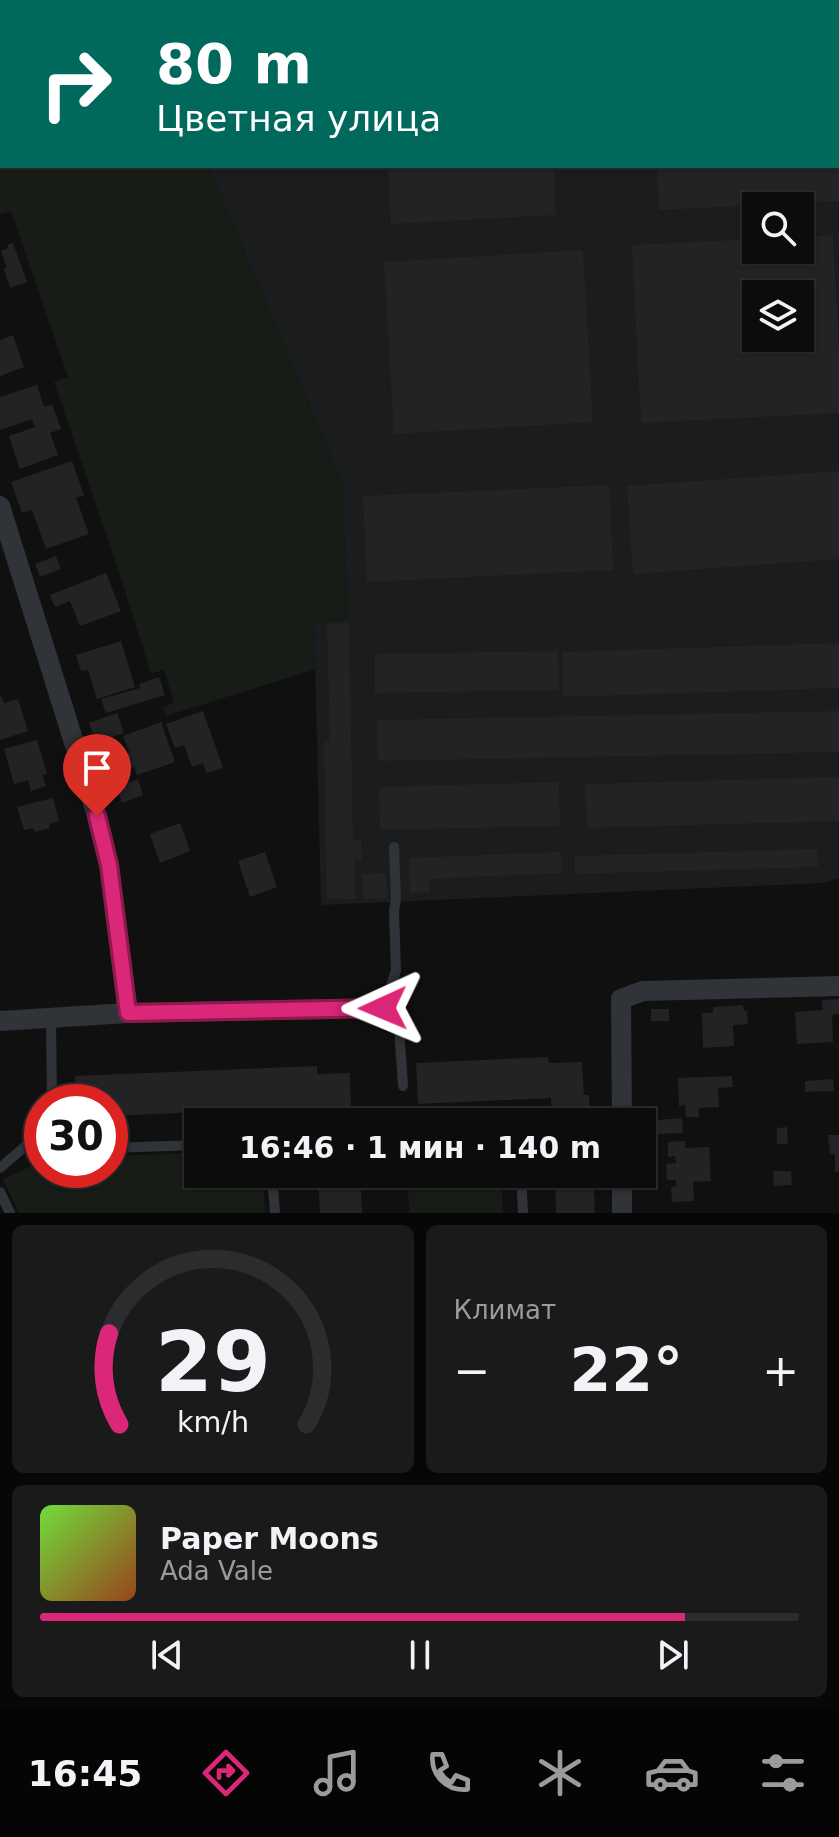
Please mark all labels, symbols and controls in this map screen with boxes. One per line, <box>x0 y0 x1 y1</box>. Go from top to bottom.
text: 80 m <box>156 31 312 96</box>
icon: right <box>24 32 128 136</box>
text: Цветная улица <box>156 98 441 139</box>
map controls <box>742 192 814 352</box>
button: search <box>742 192 814 264</box>
button: layers <box>742 280 814 352</box>
pin <box>63 734 131 816</box>
icon: arrive <box>75 746 119 790</box>
position arrow <box>341 966 425 1050</box>
speed limit sign: 30 <box>24 1084 128 1188</box>
text: 16:46 · 1 мин · 140 m <box>239 1130 601 1165</box>
text: Климат <box>454 1295 556 1325</box>
text: 29 <box>155 1314 271 1411</box>
text: 22° <box>570 1335 683 1405</box>
text: − <box>454 1345 490 1396</box>
text: + <box>762 1345 799 1396</box>
text: km/h <box>177 1405 249 1439</box>
text: Paper Moons <box>160 1521 379 1556</box>
text: Ada Vale <box>160 1556 273 1586</box>
icon: previous <box>145 1633 189 1677</box>
icon: pause <box>398 1633 442 1677</box>
icon: next <box>651 1633 695 1677</box>
icon: directions <box>198 1745 254 1801</box>
icon: music <box>309 1745 365 1801</box>
icon: phone <box>421 1745 477 1801</box>
icon: climate <box>532 1745 588 1801</box>
icon: car <box>644 1745 700 1801</box>
icon: filters <box>755 1745 811 1801</box>
text: 16:45 <box>28 1753 142 1794</box>

